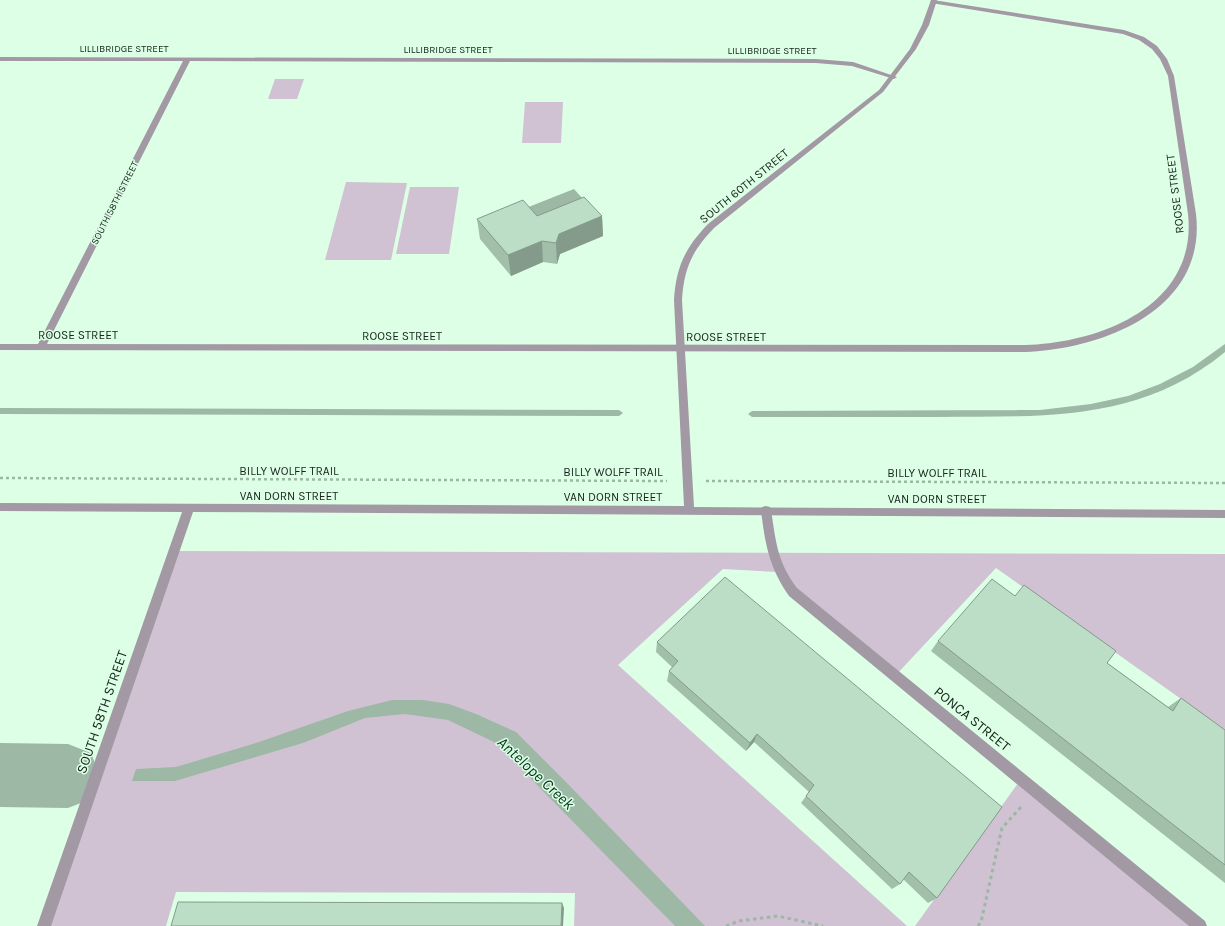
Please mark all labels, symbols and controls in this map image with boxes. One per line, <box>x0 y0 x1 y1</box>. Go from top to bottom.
street label: LILLIBRIDGE STREET <box>79 43 169 55</box>
street label: LILLIBRIDGE STREET <box>403 44 493 56</box>
street label: LILLIBRIDGE STREET <box>727 45 817 57</box>
street label: SOUTH 60TH STREET <box>697 146 791 226</box>
street label: ROOSE STREET <box>1163 154 1187 234</box>
street label: SOUTH 58TH STREET <box>89 159 141 247</box>
street label: ROOSE STREET <box>38 328 118 342</box>
street label: ROOSE STREET <box>362 329 442 343</box>
street label: ROOSE STREET <box>686 330 766 344</box>
street label: BILLY WOLFF TRAIL <box>239 464 339 478</box>
street label: BILLY WOLFF TRAIL <box>563 465 663 479</box>
street label: BILLY WOLFF TRAIL <box>887 466 987 480</box>
street label: VAN DORN STREET <box>240 489 338 503</box>
street label: VAN DORN STREET <box>564 490 662 504</box>
street label: VAN DORN STREET <box>888 492 986 506</box>
street label: SOUTH 58TH STREET <box>73 648 131 776</box>
street label: PONCA STREET <box>930 683 1014 755</box>
water label: Antelope Creek <box>494 733 579 814</box>

